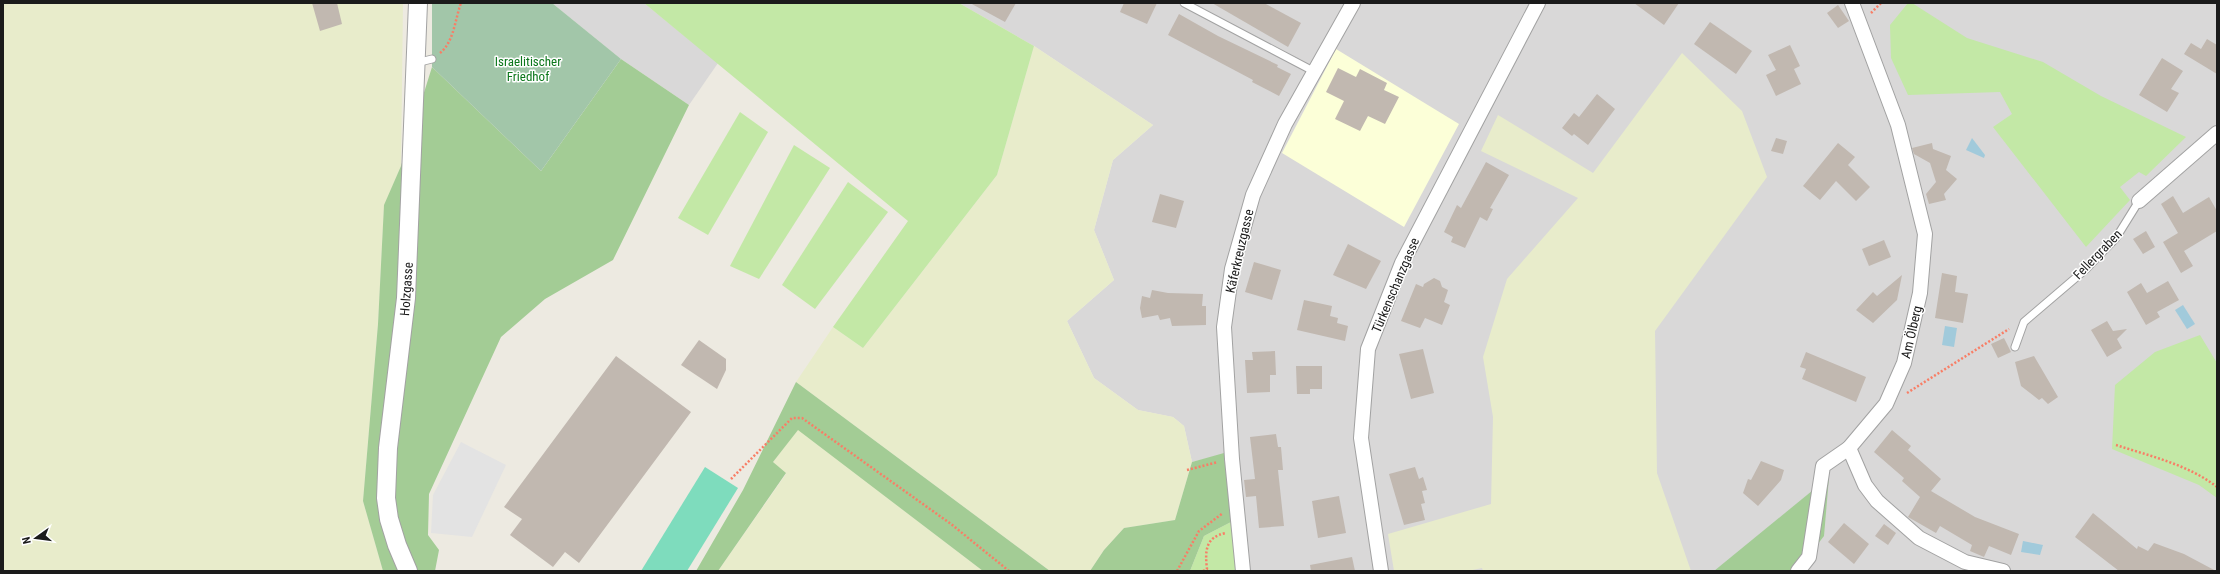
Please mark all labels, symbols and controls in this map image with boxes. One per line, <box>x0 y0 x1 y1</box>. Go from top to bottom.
park label: Israelitischer Friedhof <box>495 54 561 84</box>
street label: Käferkreuzgasse <box>1223 208 1256 295</box>
street label: Fellergraben <box>2070 226 2125 282</box>
street label: Türkenschanzgasse <box>1369 236 1422 335</box>
street label: Holzgasse <box>397 262 416 316</box>
street label: Am Ölberg <box>1898 304 1925 360</box>
north arrow <box>16 518 56 558</box>
text: N <box>20 535 34 545</box>

